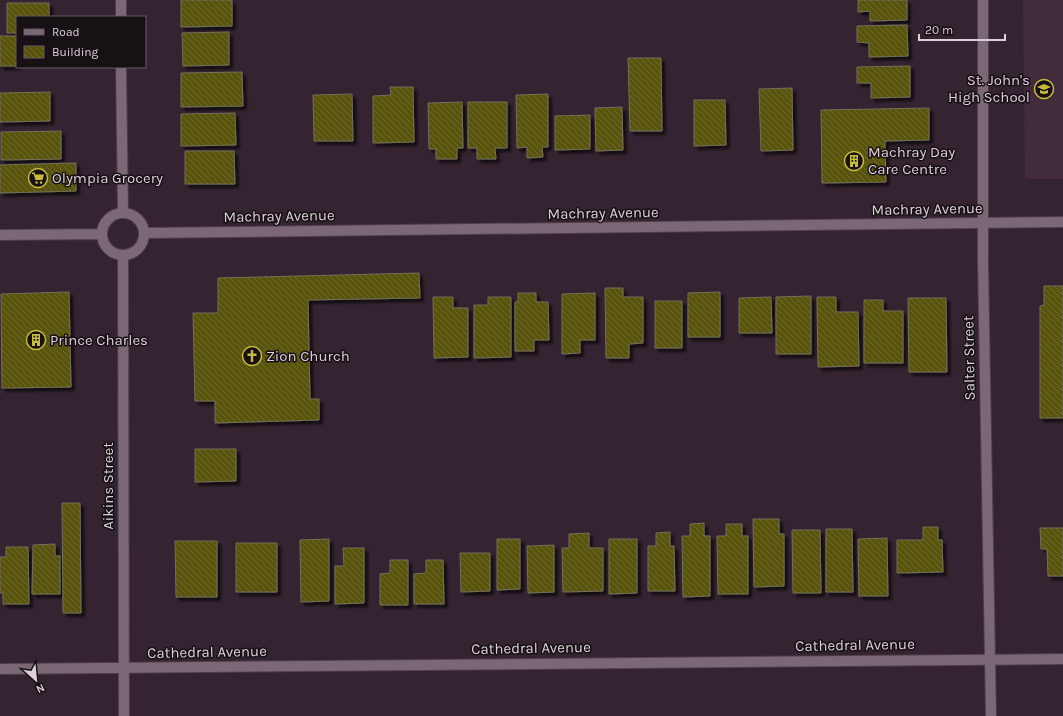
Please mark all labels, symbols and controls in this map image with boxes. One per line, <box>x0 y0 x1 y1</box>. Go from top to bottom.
legend <box>16 16 146 68</box>
scale bar <box>919 16 1005 42</box>
text: 20 m <box>925 23 953 37</box>
text: Road <box>52 25 80 39</box>
text: Building <box>52 45 99 59</box>
place label: St. John's High School <box>948 71 1030 106</box>
school or university icon: St. John's High School <box>1033 78 1055 100</box>
place label: Machray Day Care Centre <box>868 143 955 178</box>
building icon: Machray Day Care Centre <box>843 150 865 172</box>
supermarket icon: Olympia Grocery <box>27 167 49 189</box>
place label: Olympia Grocery <box>52 169 163 187</box>
street label: Machray Avenue <box>871 199 983 219</box>
street label: Machray Avenue <box>547 203 659 223</box>
street label: Machray Avenue <box>223 206 335 226</box>
street label: Salter Street <box>959 315 979 401</box>
building icon: Prince Charles <box>25 329 47 351</box>
place label: Prince Charles <box>50 331 148 349</box>
church icon: Zion Church <box>241 345 263 367</box>
place label: Zion Church <box>266 347 350 365</box>
street label: Aikins Street <box>99 442 117 530</box>
street label: Cathedral Avenue <box>795 635 915 655</box>
street label: Cathedral Avenue <box>471 638 591 658</box>
street label: Cathedral Avenue <box>147 642 267 662</box>
north arrow <box>16 660 56 700</box>
text: N <box>34 681 47 696</box>

